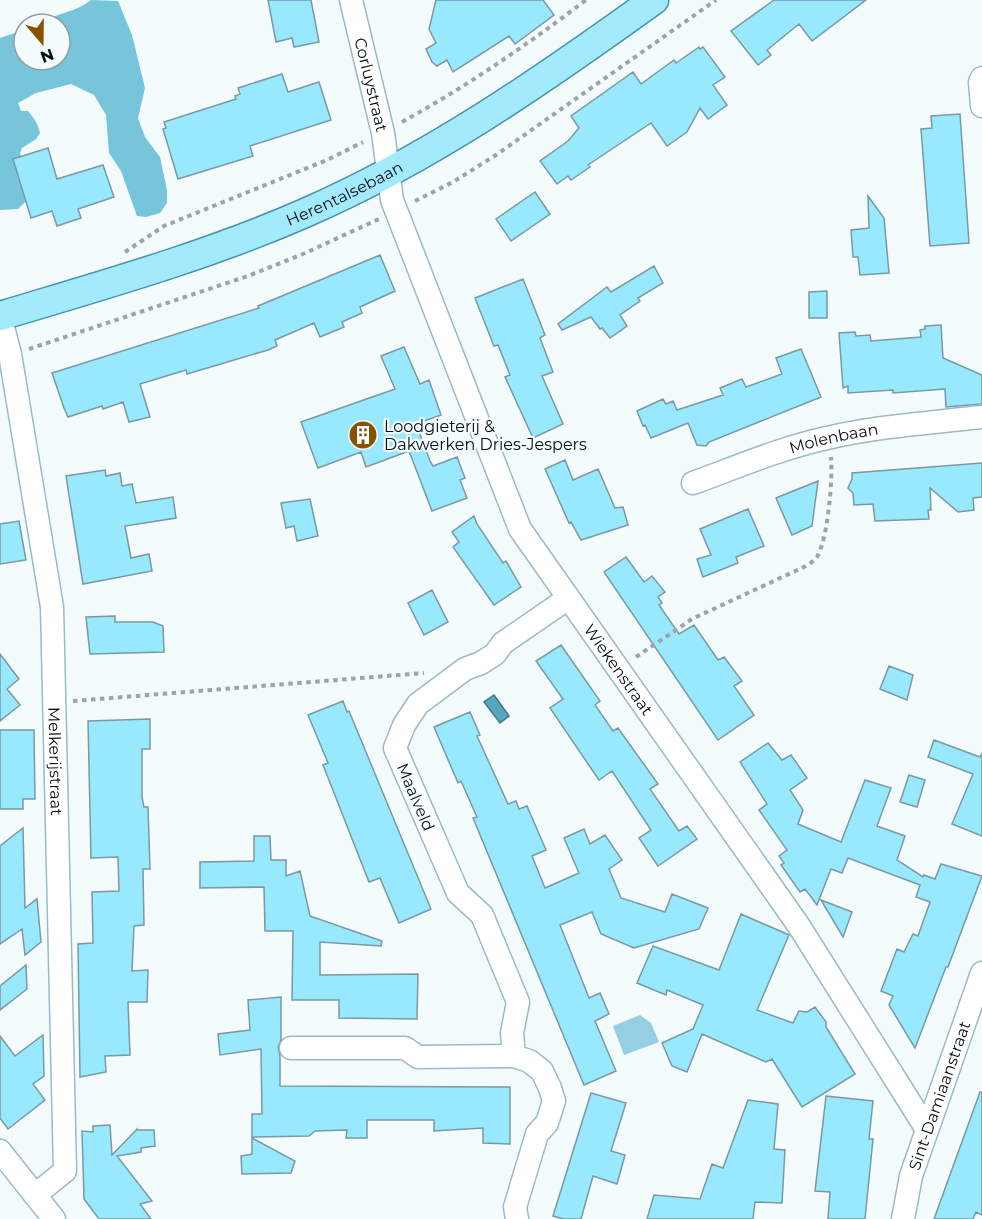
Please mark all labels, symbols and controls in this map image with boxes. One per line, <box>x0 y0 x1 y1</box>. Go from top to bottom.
north arrow <box>12 12 72 72</box>
street label: Corluystraat <box>350 36 391 134</box>
text: N <box>38 44 56 67</box>
street label: Herentalsebaan <box>283 157 406 230</box>
place label: Loodgieterij & Dakwerken Dries-Jespers <box>384 417 587 454</box>
building icon: Loodgieterij & Dakwerken Dries-Jespers <box>347 419 379 451</box>
street label: Molenbaan <box>787 420 879 458</box>
street label: Wiekenstraat <box>580 621 657 719</box>
street label: Melkerijstraat <box>44 707 66 816</box>
street label: Maalveld <box>393 760 438 834</box>
street label: Sint-Damiaanstraat <box>905 1018 975 1173</box>

